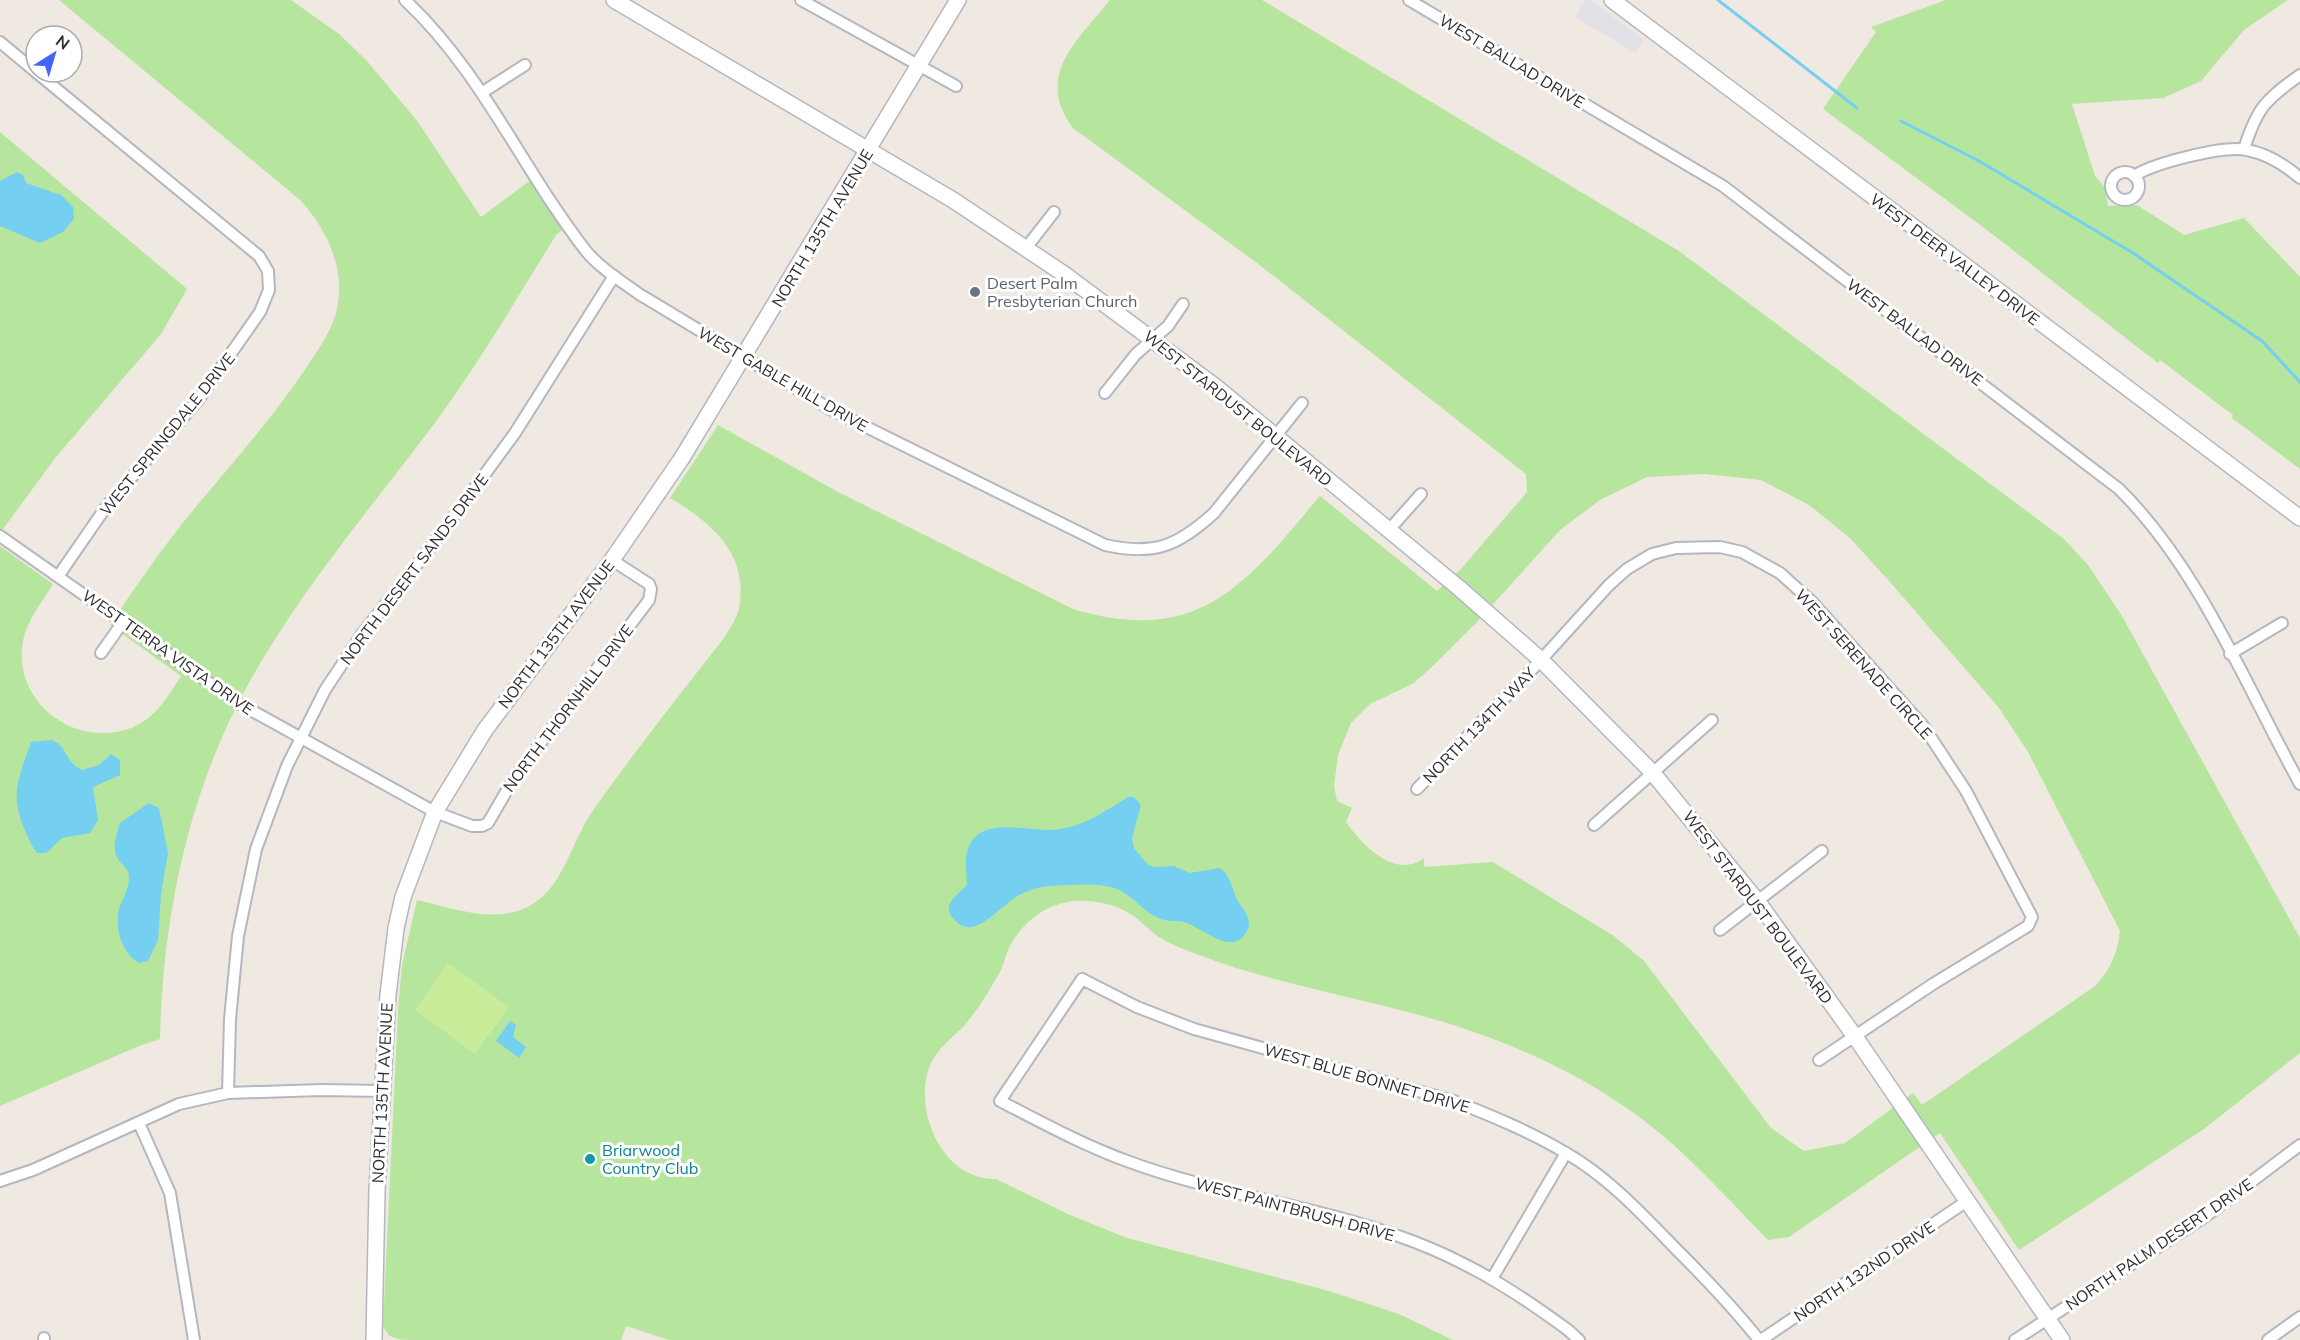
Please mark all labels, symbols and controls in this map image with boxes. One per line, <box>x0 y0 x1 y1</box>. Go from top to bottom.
street label: WEST BALLAD DRIVE <box>1436 10 1588 112</box>
north arrow <box>24 24 84 84</box>
text: N <box>52 30 74 54</box>
street label: NORTH 135TH AVENUE <box>767 145 877 311</box>
street label: WEST DEER VALLEY DRIVE <box>1866 189 2044 329</box>
place label: Desert Palm Presbyterian Church <box>987 273 1137 311</box>
street label: WEST BALLAD DRIVE <box>1843 274 1987 390</box>
marker: Desert Palm Presbyterian Church <box>968 285 982 299</box>
street label: WEST GABLE HILL DRIVE <box>694 322 872 436</box>
street label: WEST STARDUST BOULEVARD <box>1140 326 1336 490</box>
street label: WEST SPRINGDALE DRIVE <box>95 349 239 519</box>
street label: NORTH DESERT SANDS DRIVE <box>336 470 492 668</box>
street label: NORTH 135TH AVENUE <box>494 556 618 712</box>
street label: WEST TERRA VISTA DRIVE <box>78 585 258 719</box>
street label: WEST SERENADE CIRCLE <box>1791 585 1937 743</box>
street label: NORTH THORNHILL DRIVE <box>499 620 637 796</box>
street label: NORTH 134TH WAY <box>1419 663 1540 787</box>
street label: WEST STARDUST BOULEVARD <box>1679 806 1837 1008</box>
street label: NORTH 135TH AVENUE <box>367 1002 397 1184</box>
street label: WEST BLUE BONNET DRIVE <box>1262 1039 1472 1117</box>
place label: Briarwood Country Club <box>602 1140 698 1178</box>
marker: Briarwood Country Club <box>583 1152 597 1166</box>
street label: WEST PAINTBRUSH DRIVE <box>1193 1173 1397 1245</box>
street label: NORTH PALM DESERT DRIVE <box>2061 1174 2257 1314</box>
street label: NORTH 132ND DRIVE <box>1790 1216 1938 1326</box>

